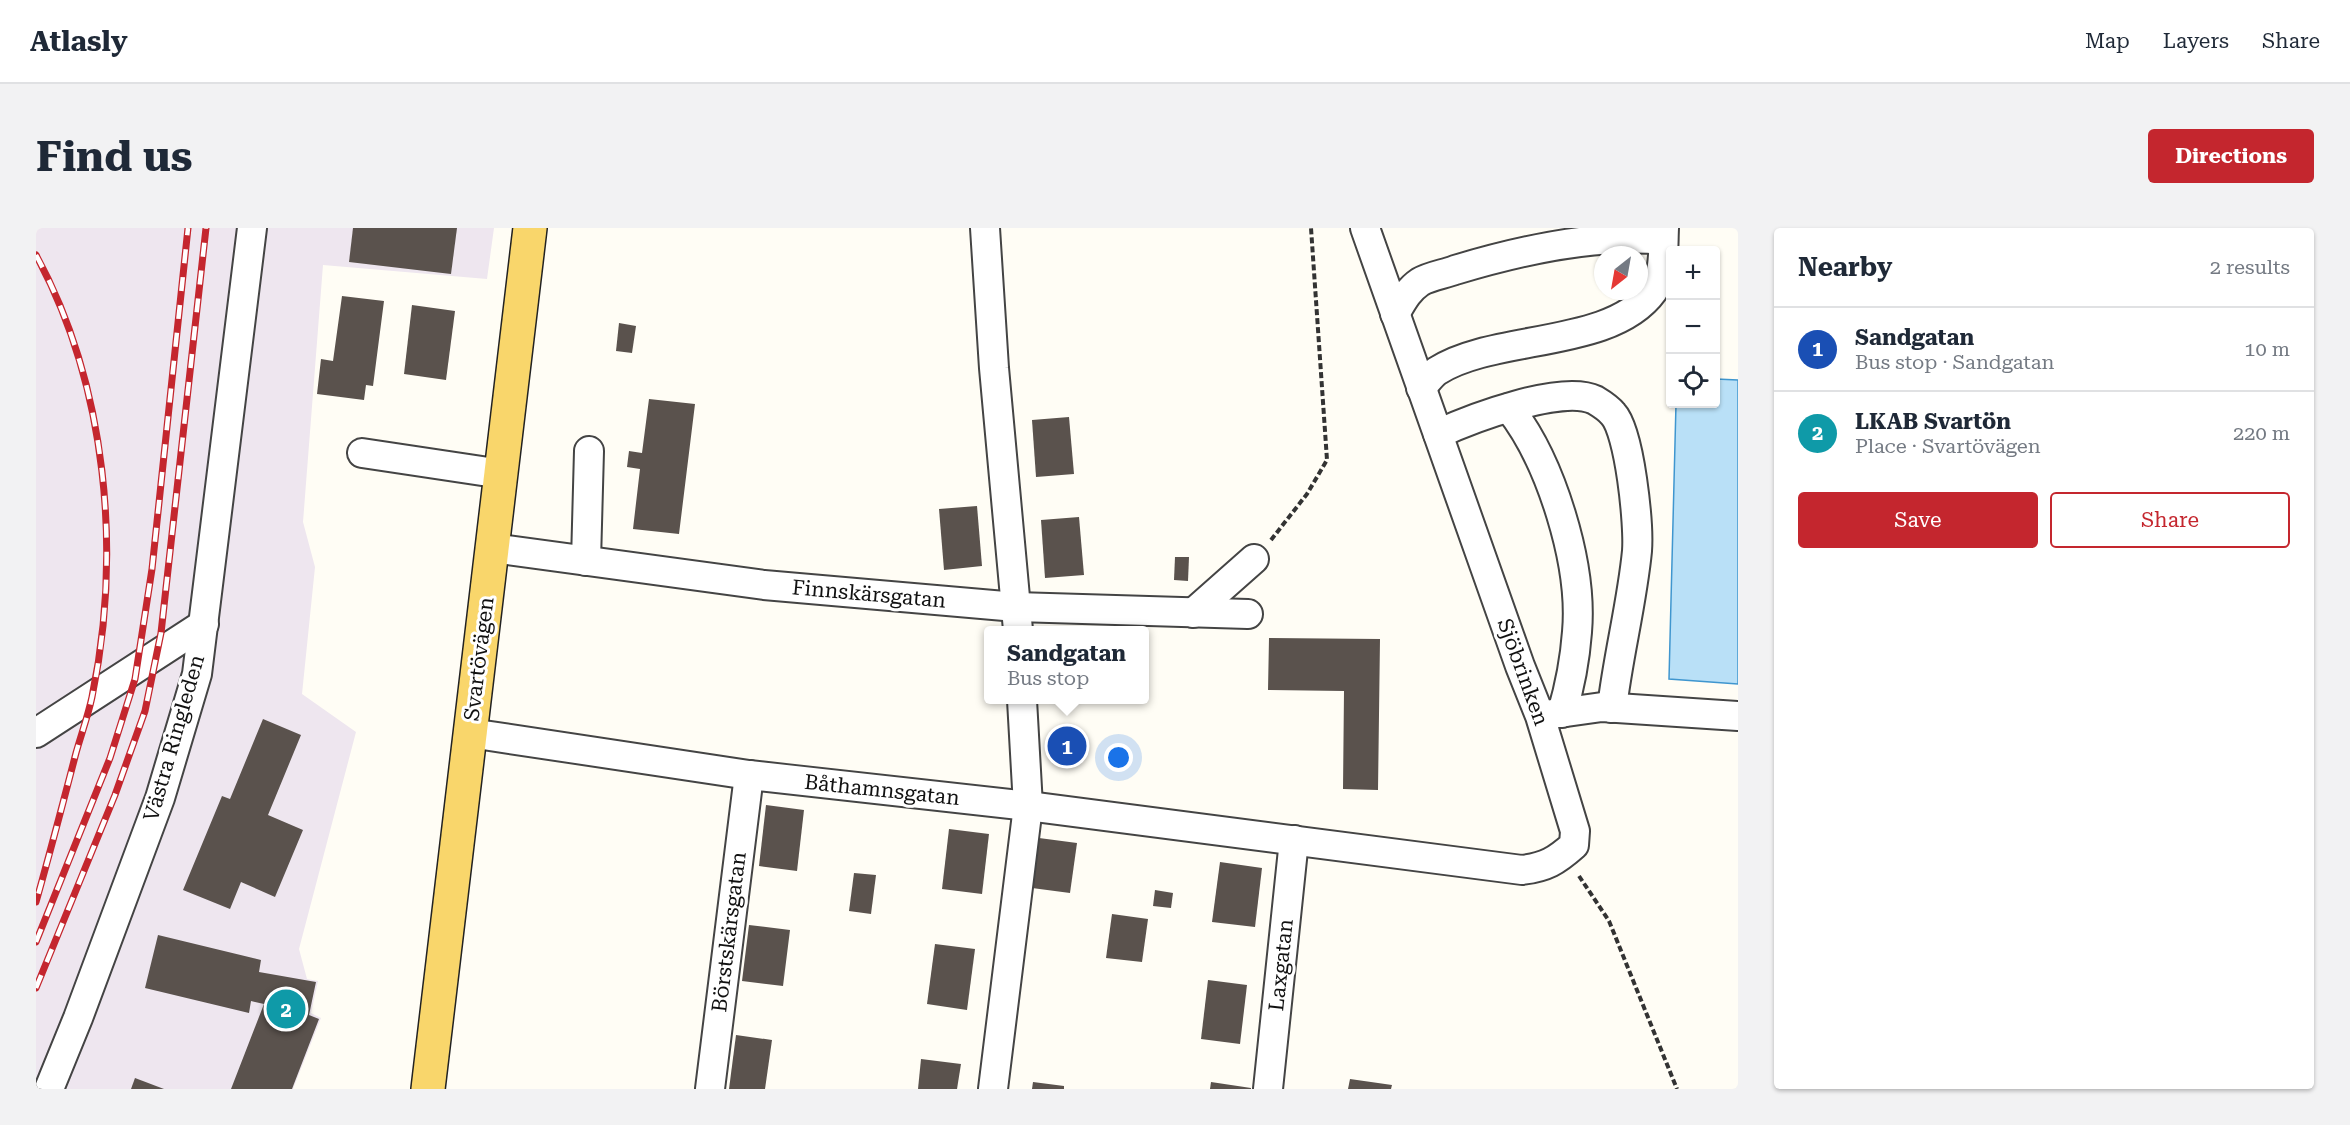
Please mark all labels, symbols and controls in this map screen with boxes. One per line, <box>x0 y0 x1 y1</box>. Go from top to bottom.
text: Atlasly <box>30 25 128 58</box>
text: Map <box>2085 29 2130 53</box>
text: Layers <box>2163 29 2229 53</box>
text: Share <box>2262 29 2320 53</box>
button: Directions <box>2148 129 2314 183</box>
text: Find us <box>36 132 193 181</box>
north arrow <box>1594 246 1648 300</box>
map controls <box>1666 246 1720 408</box>
button: + <box>1666 246 1720 300</box>
text: Nearby <box>1798 252 1892 282</box>
text: 2 results <box>2210 255 2290 279</box>
button: − <box>1666 300 1720 354</box>
text: Sandgatan <box>1855 325 1974 350</box>
text: 1 <box>1812 337 1823 361</box>
text: 10 m <box>2244 337 2290 361</box>
text: Bus stop · Sandgatan <box>1855 350 2054 374</box>
button: locate <box>1666 354 1720 408</box>
text: LKAB Svartön <box>1855 409 2011 434</box>
text: 2 <box>1812 421 1823 445</box>
text: 220 m <box>2233 421 2290 445</box>
text: Place · Svartövägen <box>1855 434 2041 458</box>
button: Save <box>1798 492 2038 548</box>
button: Share <box>2050 492 2290 548</box>
street label: Finnskärsgatan <box>791 575 947 613</box>
street label: Svartövägen <box>459 595 499 722</box>
street label: Sjöbrinken <box>1493 615 1554 729</box>
popup <box>984 626 1149 704</box>
text: Sandgatan <box>1007 641 1126 666</box>
street label: Västra Ringleden <box>139 652 209 824</box>
text: Bus stop <box>1007 666 1089 690</box>
pin: 1 <box>1048 724 1086 768</box>
your location <box>1104 743 1133 772</box>
street label: Båthamnsgatan <box>803 770 961 810</box>
street label: Börstskärsgatan <box>707 850 751 1014</box>
street label: Laxgatan <box>1264 917 1298 1012</box>
pin: 2 <box>266 986 306 1032</box>

